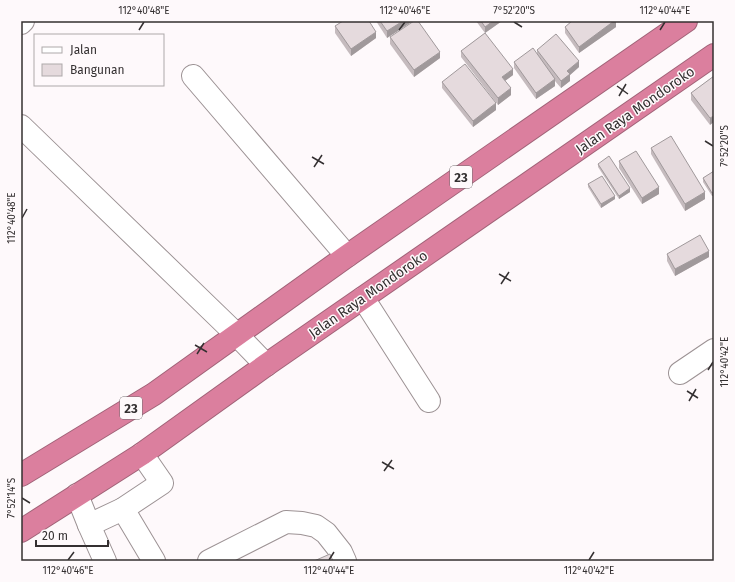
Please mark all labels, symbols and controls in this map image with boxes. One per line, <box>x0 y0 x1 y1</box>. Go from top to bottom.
text: 112°40'48"E <box>118 5 170 17</box>
text: 112°40'46"E <box>379 5 431 17</box>
text: 7°52'20"S <box>493 5 535 17</box>
text: 112°40'44"E <box>640 5 690 17</box>
legend <box>34 34 164 86</box>
text: Jalan <box>70 43 97 57</box>
text: Bangunan <box>70 63 125 77</box>
street label: Jalan Raya Mondoroko <box>573 63 698 158</box>
text: 7°52'20"S <box>719 125 731 167</box>
road number: 23 <box>450 166 472 188</box>
text: 112°40'48"E <box>6 192 18 244</box>
street label: Jalan Raya Mondoroko <box>306 247 431 342</box>
text: 112°40'42"E <box>719 337 731 387</box>
road number: 23 <box>120 397 142 419</box>
text: 7°52'14"S <box>6 477 18 518</box>
scale bar <box>36 522 108 548</box>
text: 20 m <box>42 529 68 543</box>
text: 112°40'46"E <box>42 565 94 577</box>
text: 112°40'44"E <box>304 565 354 577</box>
text: 112°40'42"E <box>564 565 614 577</box>

